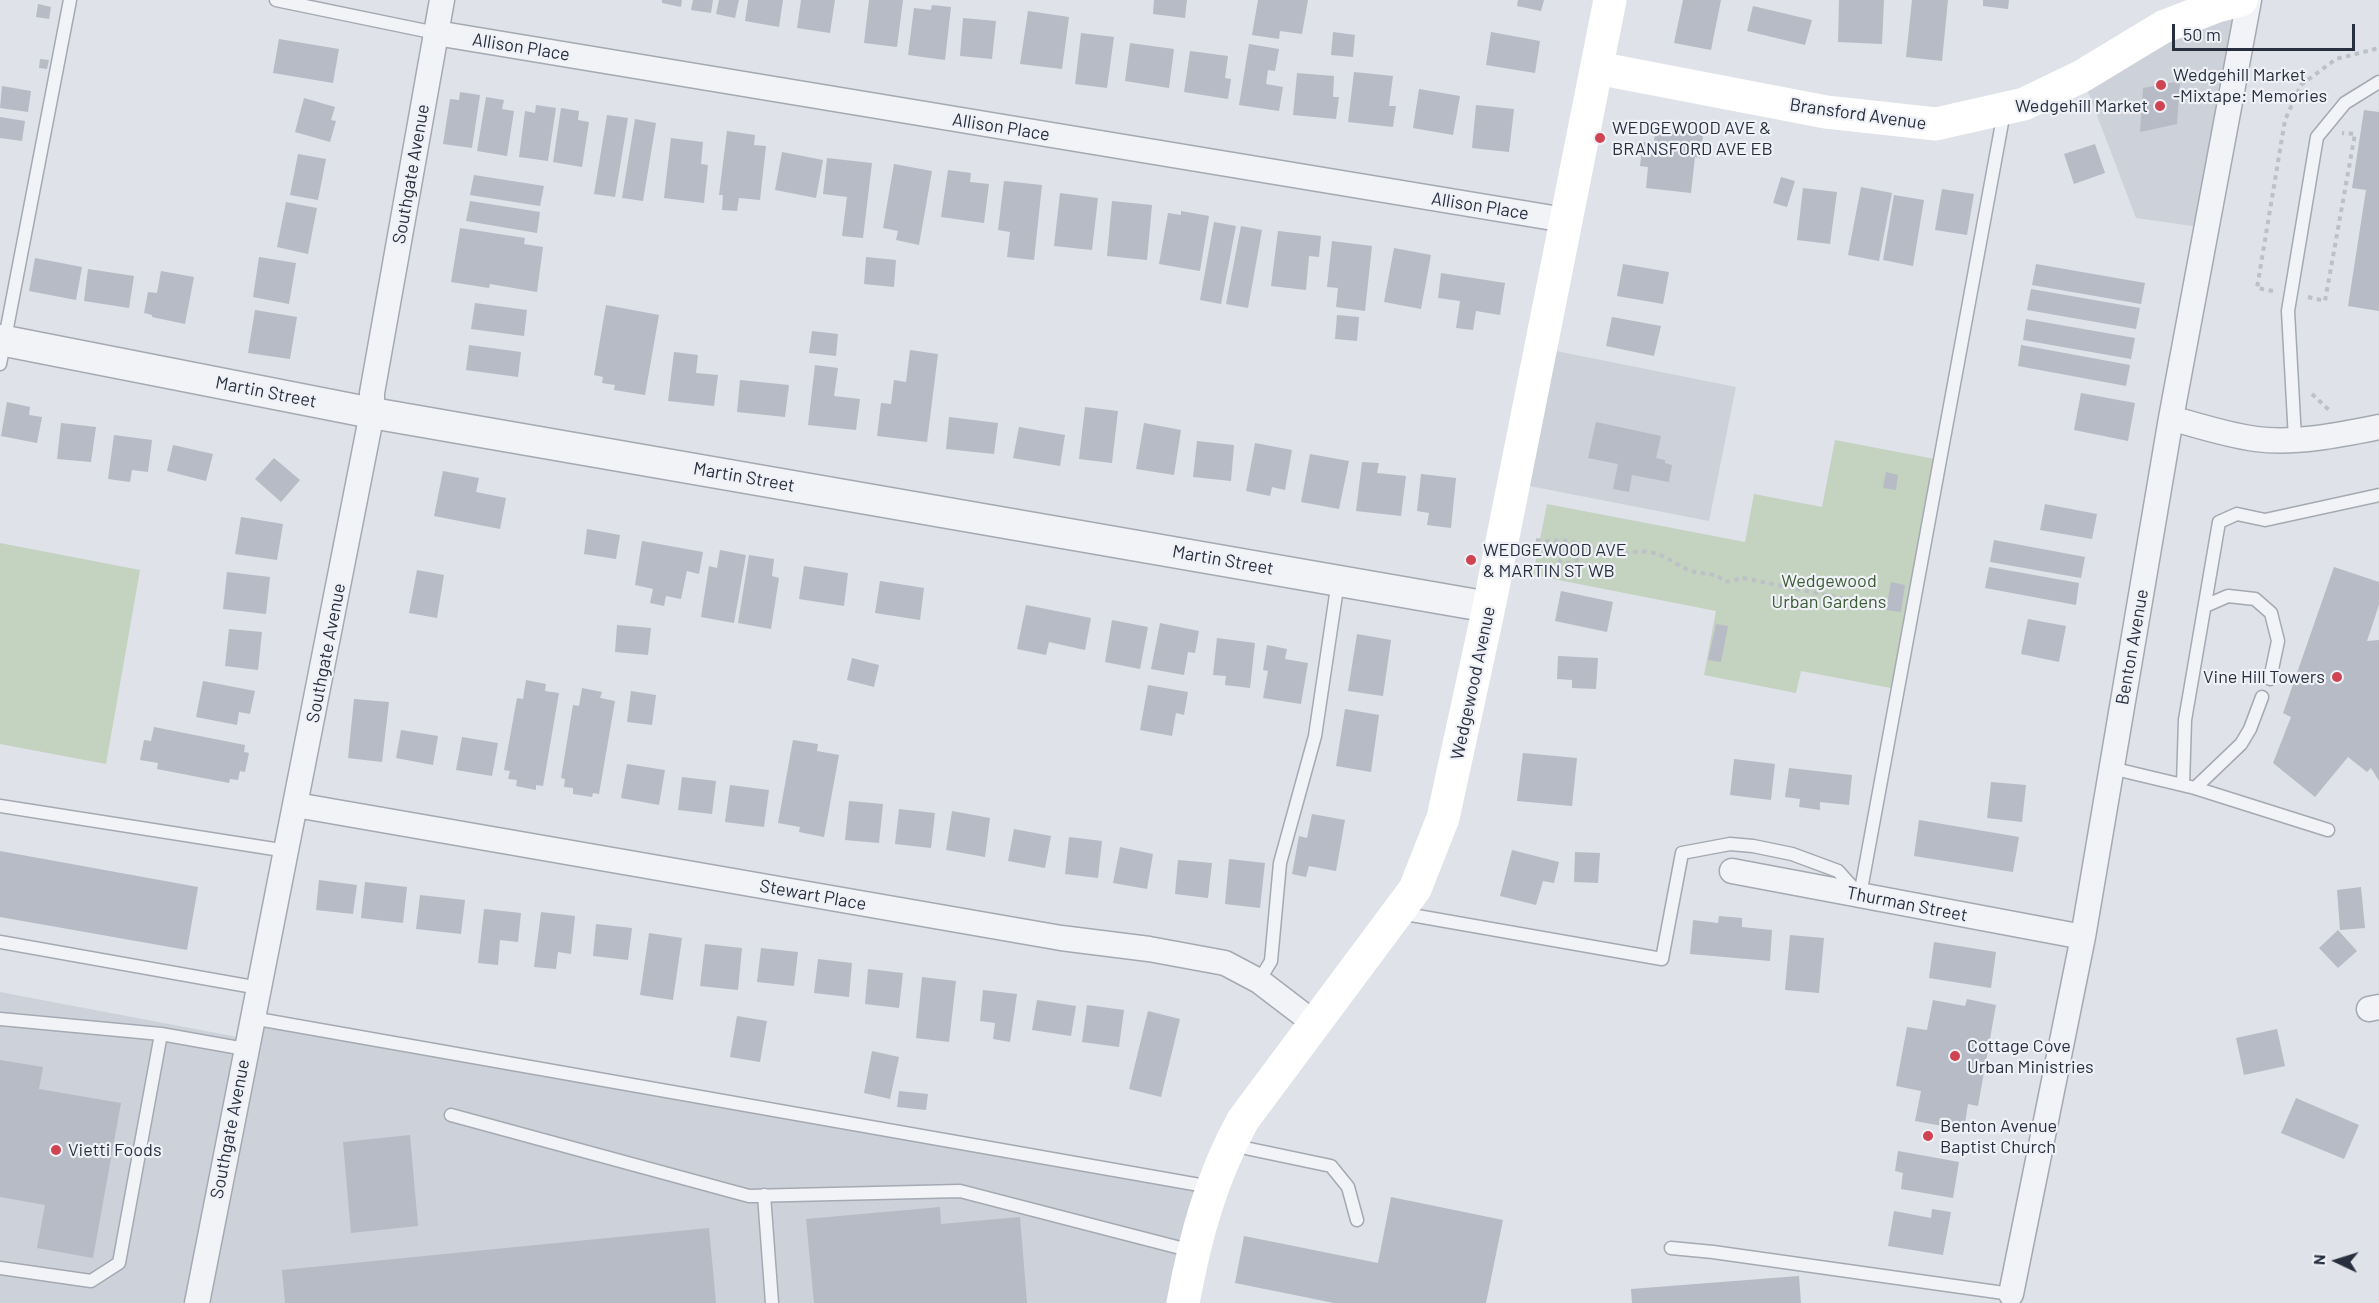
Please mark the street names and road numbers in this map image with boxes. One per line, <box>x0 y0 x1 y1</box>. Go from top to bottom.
street label: Allison Place <box>471 29 571 65</box>
street label: Bransford Avenue <box>1788 94 1928 134</box>
street label: Southgate Avenue <box>388 102 434 246</box>
street label: Allison Place <box>951 109 1051 145</box>
street label: Allison Place <box>1430 188 1530 224</box>
street label: Martin Street <box>214 372 318 412</box>
street label: Martin Street <box>692 457 796 497</box>
street label: Martin Street <box>1171 540 1275 580</box>
street label: Southgate Avenue <box>302 581 350 725</box>
street label: Benton Avenue <box>2111 587 2153 707</box>
street label: Wedgewood Avenue <box>1446 604 1500 762</box>
street label: Stewart Place <box>758 875 868 915</box>
street label: Thurman Street <box>1845 882 1969 926</box>
street label: Southgate Avenue <box>206 1057 254 1201</box>

